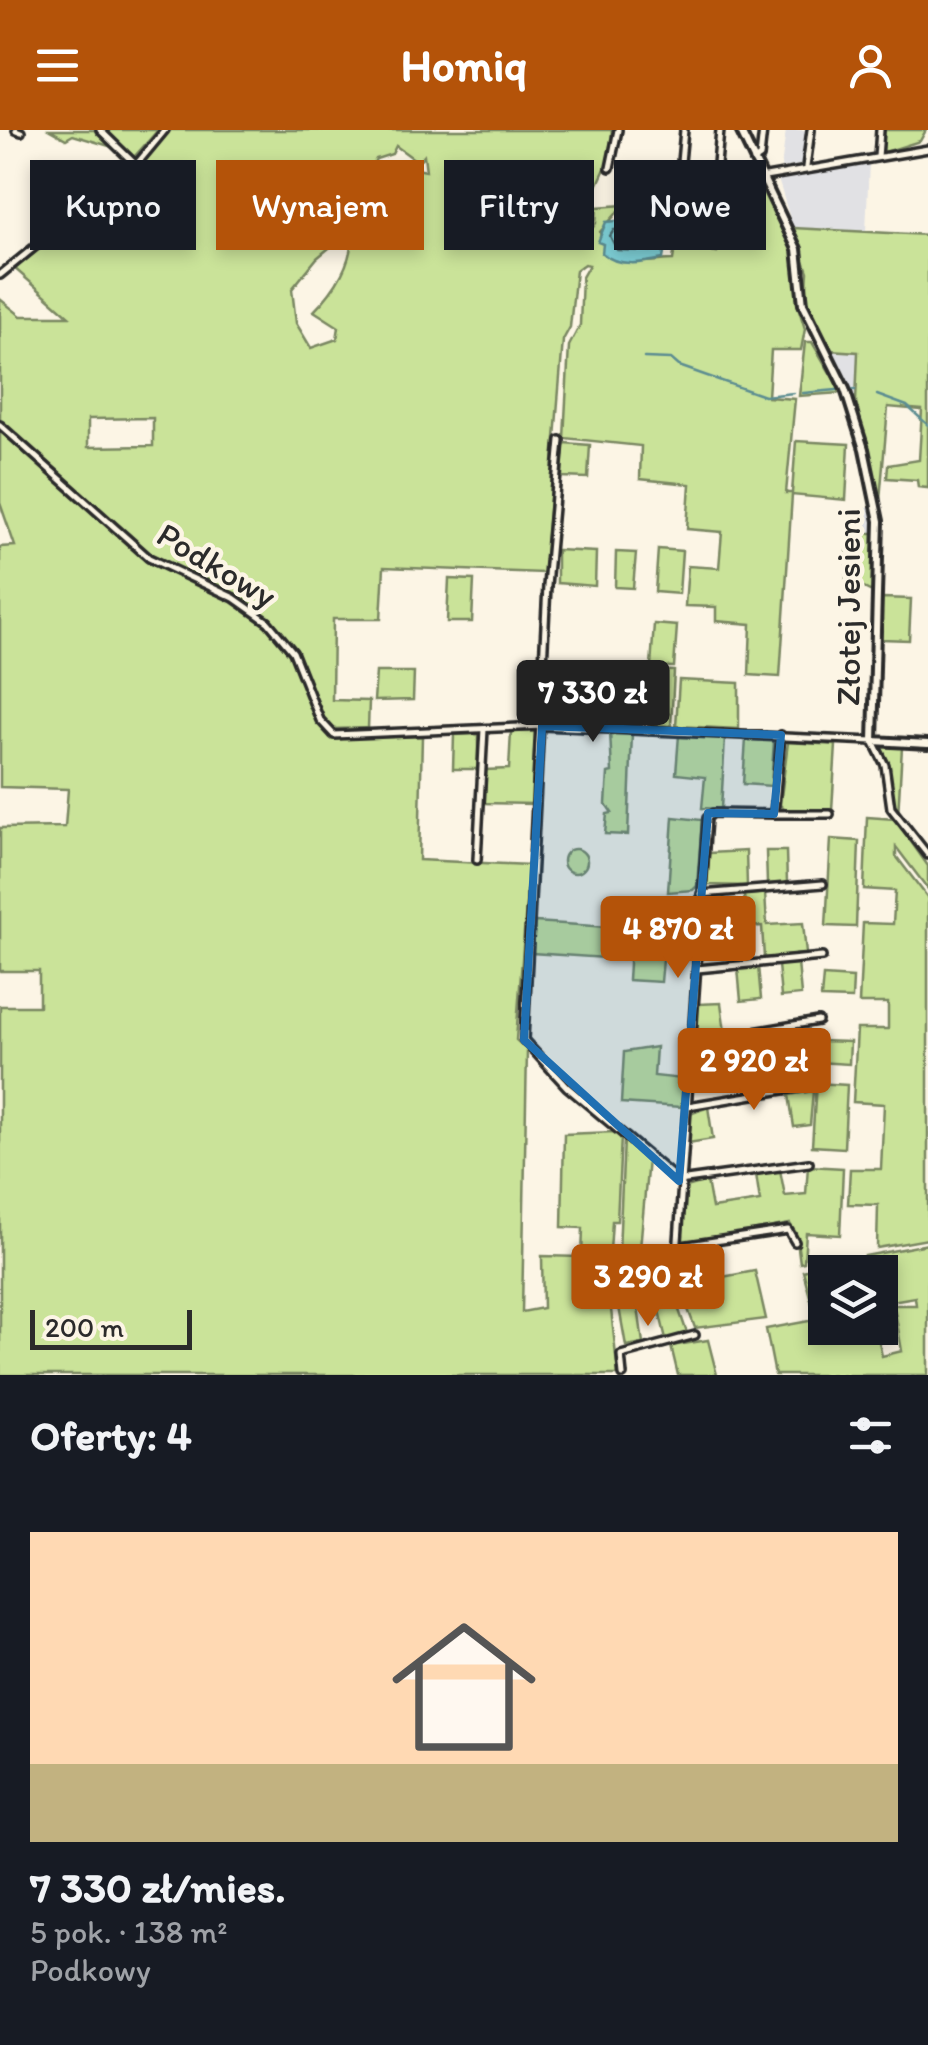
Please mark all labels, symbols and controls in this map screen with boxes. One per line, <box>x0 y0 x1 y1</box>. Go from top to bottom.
icon: menu <box>30 38 85 93</box>
text: Homiq <box>401 38 527 92</box>
icon: person <box>843 38 898 93</box>
chip: Kupno <box>30 160 196 250</box>
chip: Wynajem <box>216 160 424 250</box>
chip: Filtry <box>444 160 594 250</box>
chip: Nowe <box>614 160 766 250</box>
street label: Złotej Jesieni <box>827 508 869 706</box>
street label: Podkowy <box>150 513 284 617</box>
pin: 7 330 zł <box>490 660 696 745</box>
text: 7 330 zł <box>539 673 647 711</box>
pin: 4 870 zł <box>575 896 781 981</box>
text: 4 870 zł <box>623 909 733 947</box>
pin: 2 920 zł <box>651 1028 857 1113</box>
text: 2 920 zł <box>700 1041 808 1079</box>
pin: 3 290 zł <box>545 1244 751 1329</box>
map controls <box>808 1255 898 1345</box>
button: layers <box>808 1255 898 1345</box>
text: 3 290 zł <box>593 1257 703 1295</box>
scale bar <box>30 1305 192 1350</box>
text: 200 m <box>45 1310 124 1344</box>
icon: filters <box>843 1408 898 1463</box>
text: Oferty: 4 <box>30 1410 192 1461</box>
icon: home <box>374 1597 554 1777</box>
text: 7 330 zł/mies. <box>30 1862 286 1913</box>
text: 5 pok. · 138 m² <box>30 1913 228 1951</box>
text: Podkowy <box>30 1951 151 1989</box>

